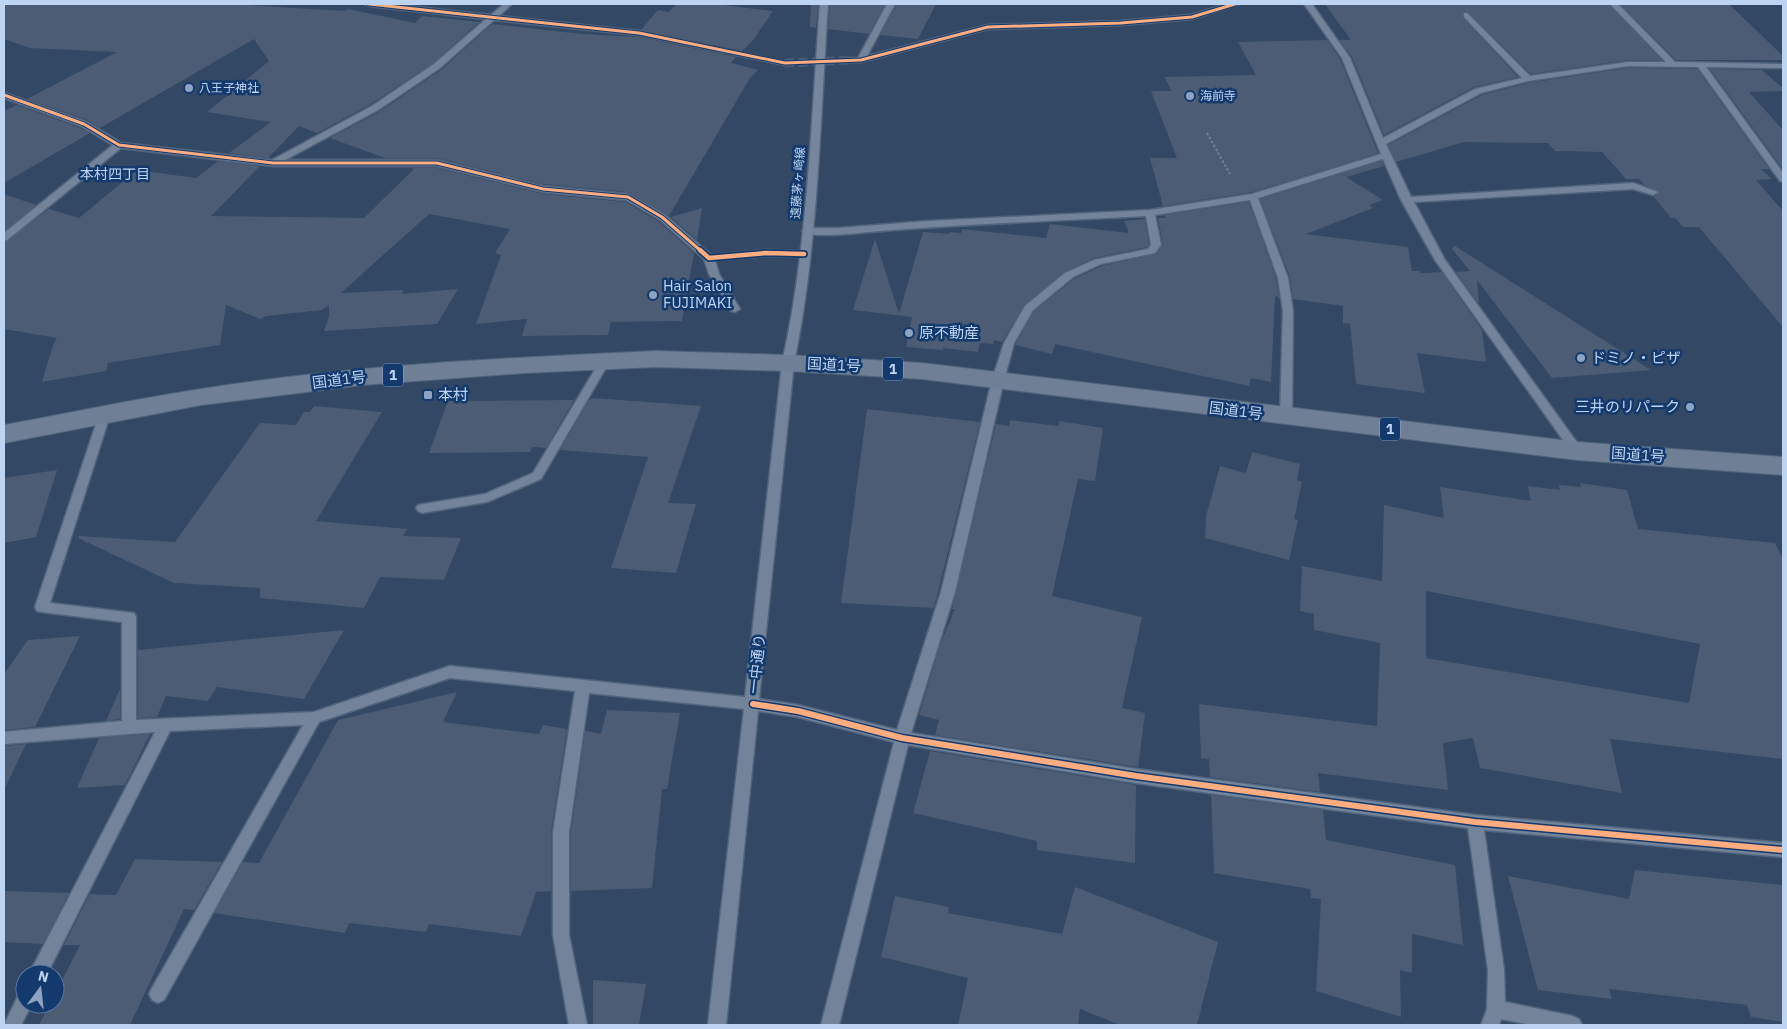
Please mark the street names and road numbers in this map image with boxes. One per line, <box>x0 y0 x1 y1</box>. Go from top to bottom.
street label: 遠藤茅ヶ崎線 <box>788 147 807 219</box>
street label: 国道1号 <box>807 354 861 375</box>
road number: 1 <box>883 358 903 380</box>
road number: 1 <box>383 364 403 386</box>
street label: 国道1号 <box>311 367 367 392</box>
street label: 国道1号 <box>1208 398 1264 423</box>
road number: 1 <box>1380 418 1400 440</box>
street label: 国道1号 <box>1610 443 1666 466</box>
street label: 一中通り <box>744 633 769 695</box>

